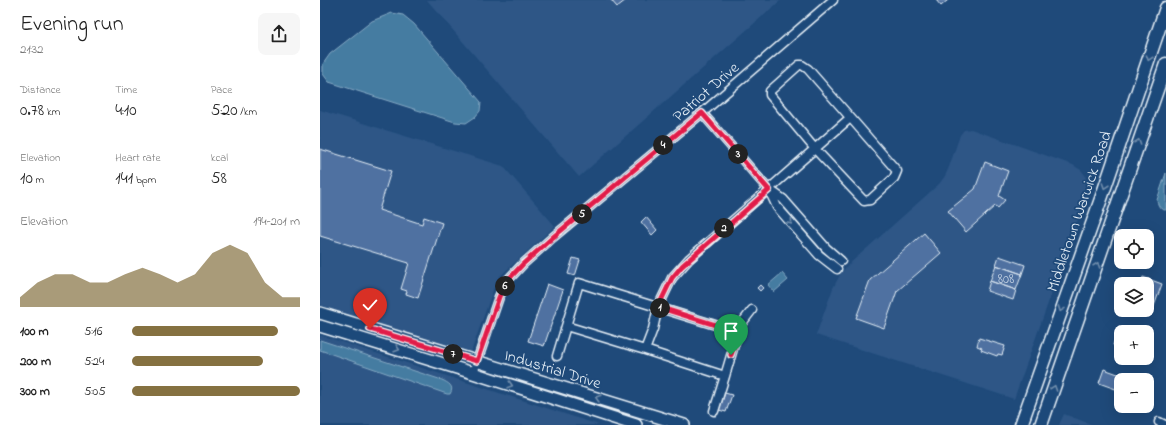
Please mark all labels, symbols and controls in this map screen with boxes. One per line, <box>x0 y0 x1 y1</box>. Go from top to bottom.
text: Evening run <box>20 9 124 41</box>
button: share <box>258 13 300 55</box>
text: 21:32 <box>20 40 44 59</box>
one-way arrow <box>1145 55 1153 62</box>
street label: Patriot Drive <box>668 56 745 128</box>
text: Distance <box>20 82 61 98</box>
text: Time <box>115 82 137 98</box>
text: Pace <box>211 82 232 98</box>
text: 0.78 <box>20 98 44 123</box>
text: 4:10 <box>115 98 137 123</box>
text: 5:20 <box>211 98 238 123</box>
text: km <box>44 104 60 120</box>
text: /km <box>238 104 257 120</box>
street label: Middletown Warwick Road <box>1041 128 1119 295</box>
pin: 4 <box>653 135 673 155</box>
text: 4 <box>661 137 665 153</box>
one-way arrow <box>1134 139 1142 146</box>
pin: 3 <box>728 144 748 164</box>
text: 3 <box>736 146 740 162</box>
text: Elevation <box>20 150 60 166</box>
text: Heart rate <box>115 150 160 166</box>
text: kcal <box>211 150 228 166</box>
text: 10 <box>20 166 33 191</box>
text: 141 <box>115 166 133 191</box>
text: 58 <box>211 166 227 191</box>
text: m <box>33 172 44 188</box>
text: bpm <box>133 172 156 188</box>
one-way arrow <box>1101 183 1110 190</box>
pin: 5 <box>572 204 592 224</box>
text: 5 <box>579 206 585 222</box>
text: Elevation <box>20 212 68 231</box>
text: 194–201 m <box>253 212 300 231</box>
one-way arrow <box>786 217 793 225</box>
pin: 2 <box>714 218 734 238</box>
text: 2 <box>721 220 727 236</box>
map controls <box>1114 229 1154 413</box>
button: locate <box>1114 229 1154 269</box>
one-way arrow <box>1092 262 1100 269</box>
house number: 808 <box>998 269 1014 290</box>
pin: 6 <box>495 276 515 296</box>
button: layers <box>1114 277 1154 317</box>
text: 6 <box>503 278 507 294</box>
pin <box>353 288 387 329</box>
icon: check <box>359 294 381 316</box>
pin: 1 <box>650 298 670 318</box>
text: 1 <box>658 300 662 316</box>
one-way arrow <box>1058 305 1066 312</box>
pin <box>714 314 748 355</box>
icon: arrive <box>720 320 742 342</box>
text: 100 m <box>20 322 49 341</box>
text: 5:16 <box>84 322 102 341</box>
button: + <box>1114 325 1154 365</box>
pin: 7 <box>443 344 463 364</box>
street label: Industrial Drive <box>501 344 604 396</box>
one-way arrow <box>394 345 401 353</box>
text: 7 <box>451 346 455 362</box>
text: 200 m <box>20 352 51 371</box>
text: 5:24 <box>84 352 104 371</box>
button: − <box>1114 373 1154 413</box>
one-way arrow <box>506 380 513 389</box>
text: 300 m <box>20 382 50 401</box>
text: 5:05 <box>84 382 106 401</box>
one-way arrow <box>1049 385 1057 392</box>
one-way arrow <box>595 394 602 403</box>

